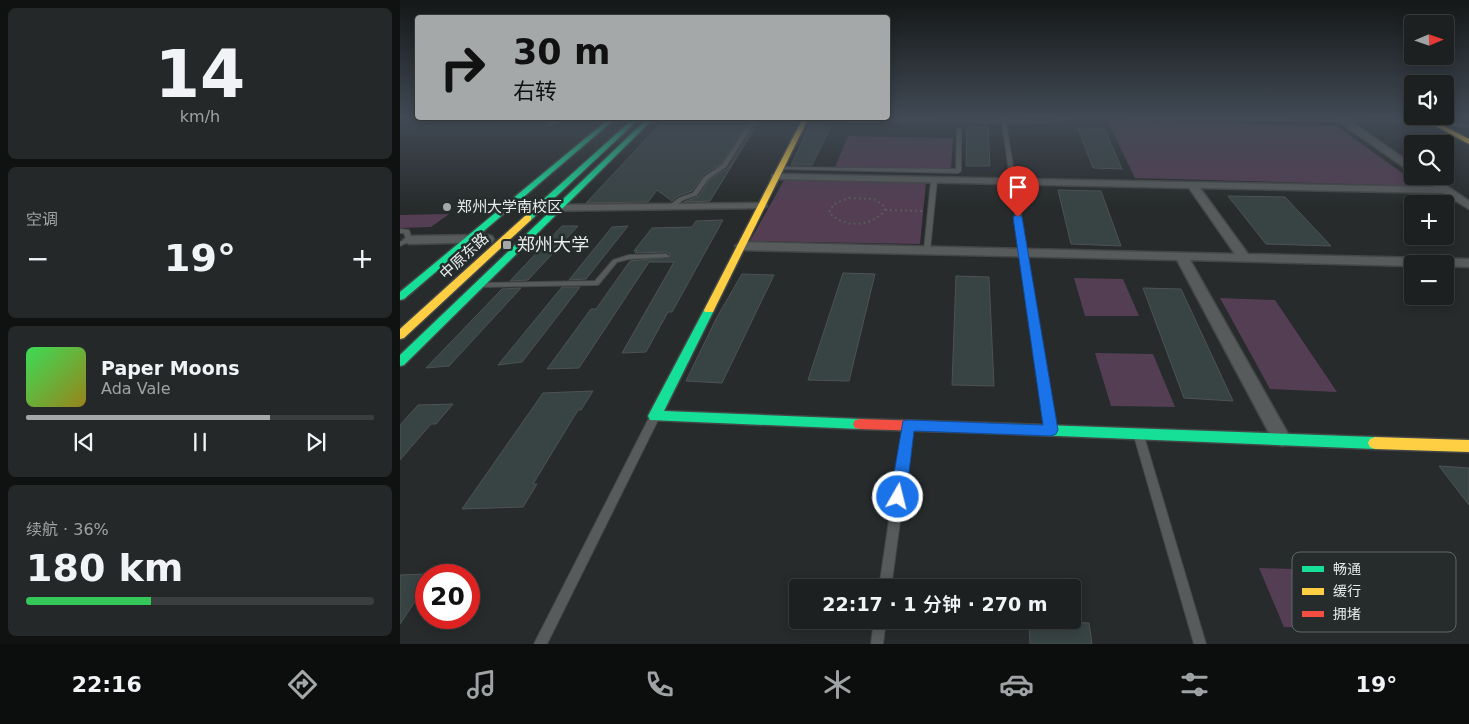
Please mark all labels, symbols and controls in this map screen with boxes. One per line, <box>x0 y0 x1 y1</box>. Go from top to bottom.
north arrow <box>1404 15 1454 65</box>
map controls <box>1404 15 1454 305</box>
text: 30 m <box>513 32 610 72</box>
icon: right <box>430 35 495 100</box>
text: 14 <box>155 37 245 112</box>
button: sound <box>1404 75 1454 125</box>
text: 右转 <box>513 79 557 104</box>
text: km/h <box>180 107 220 126</box>
button: search <box>1404 135 1454 185</box>
pin <box>997 166 1039 217</box>
icon: arrive <box>1004 173 1032 201</box>
button: + <box>1404 195 1454 245</box>
place label: 郑州大学南校区 <box>457 198 562 216</box>
marker: 郑州大学南校区 <box>441 201 453 213</box>
text: 空调 <box>26 210 58 229</box>
street label: 中原东路 <box>436 229 492 283</box>
place label: 郑州大学 <box>517 234 589 255</box>
text: 19° <box>164 236 236 280</box>
marker: 郑州大学 <box>501 239 513 251</box>
text: − <box>26 242 49 275</box>
text: + <box>351 242 374 275</box>
button: − <box>1404 255 1454 305</box>
text: Paper Moons <box>101 357 240 379</box>
text: Ada Vale <box>101 379 171 398</box>
icon: previous <box>70 428 98 456</box>
icon: pause <box>186 428 214 456</box>
icon: next <box>302 428 330 456</box>
position arrow <box>871 470 923 522</box>
text: 续航 · 36% <box>26 520 109 539</box>
text: 180 km <box>26 546 183 590</box>
legend <box>1292 552 1456 632</box>
text: 畅通 <box>1333 561 1361 577</box>
speed limit sign: 20 <box>415 564 480 629</box>
text: 缓行 <box>1333 583 1361 599</box>
text: 22:17 · 1 分钟 · 270 m <box>822 593 1048 615</box>
text: 拥堵 <box>1333 606 1361 622</box>
icon: directions <box>285 667 320 702</box>
icon: music <box>464 667 499 702</box>
icon: phone <box>642 667 677 702</box>
icon: climate <box>820 667 855 702</box>
icon: car <box>999 667 1034 702</box>
icon: filters <box>1177 667 1212 702</box>
text: 22:16 <box>72 672 142 697</box>
text: 19° <box>1356 672 1397 697</box>

